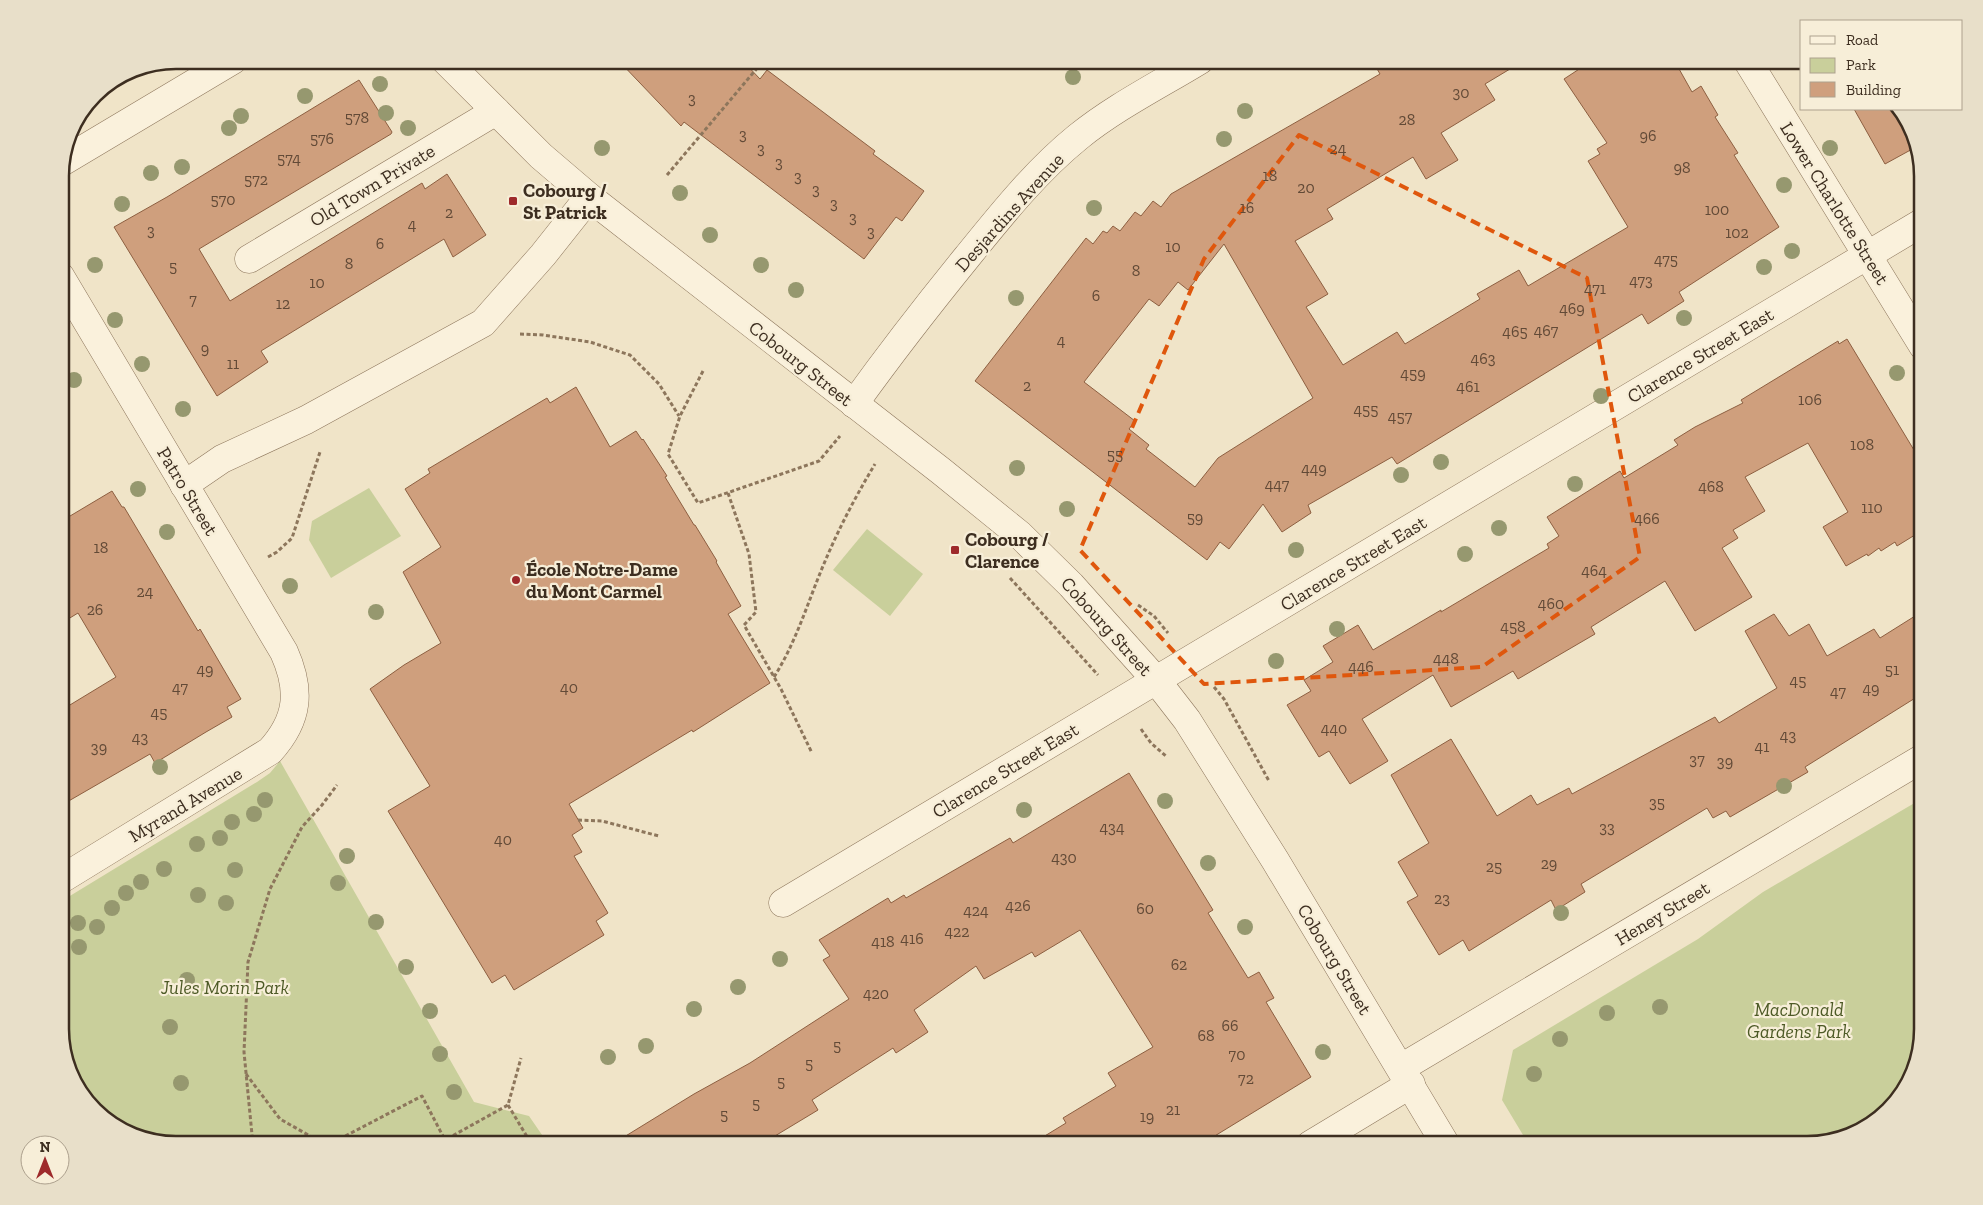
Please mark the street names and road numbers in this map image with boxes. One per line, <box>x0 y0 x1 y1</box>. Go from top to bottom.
street label: Lower Charlotte Street <box>1775 118 1894 289</box>
street label: Old Town Private <box>306 139 439 232</box>
street label: Desjardins Avenue <box>950 148 1069 276</box>
street label: Clarence Street East <box>1623 303 1778 408</box>
street label: Cobourg Street <box>744 316 857 411</box>
street label: Patro Street <box>152 443 223 540</box>
street label: Clarence Street East <box>1276 511 1431 616</box>
street label: Cobourg Street <box>1056 572 1157 681</box>
street label: Clarence Street East <box>928 718 1083 823</box>
street label: Myrand Avenue <box>124 762 246 847</box>
street label: Heney Street <box>1611 876 1714 951</box>
street label: Cobourg Street <box>1292 900 1377 1019</box>

